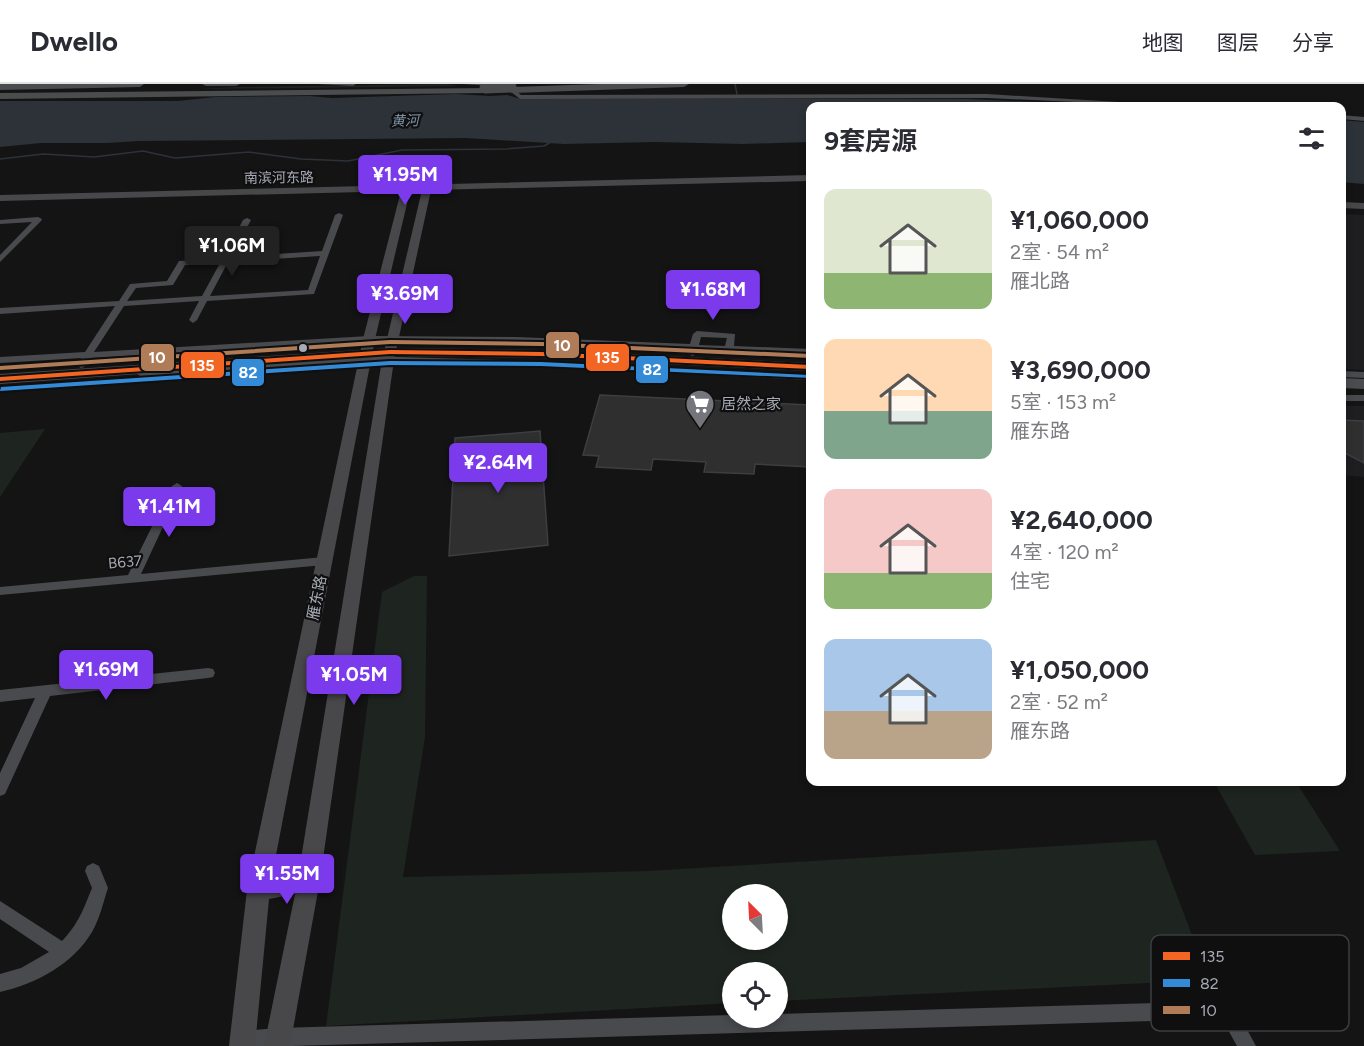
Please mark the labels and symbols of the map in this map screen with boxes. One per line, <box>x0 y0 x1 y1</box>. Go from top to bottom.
water label: 黄河 <box>391 112 422 130</box>
pin: ¥1.95M <box>356 155 454 206</box>
street label: 南滨河东路 <box>244 169 314 187</box>
pin: ¥1.06M <box>183 226 281 277</box>
pin: ¥1.68M <box>664 270 762 321</box>
pin: ¥3.69M <box>356 274 454 325</box>
line badge: 10 <box>545 331 580 359</box>
text: 10 <box>553 336 571 355</box>
unlabelled marker <box>297 342 309 354</box>
line badge: 10 <box>140 343 175 372</box>
line badge: 135 <box>585 343 630 372</box>
text: 10 <box>148 348 166 367</box>
text: 135 <box>595 348 619 367</box>
line badge: 135 <box>180 351 225 379</box>
line badge: 82 <box>635 355 669 384</box>
text: 135 <box>190 356 214 375</box>
line badge: 82 <box>231 358 265 387</box>
text: 82 <box>642 360 662 379</box>
text: 82 <box>238 363 258 382</box>
supermarket icon: 居然之家 <box>684 388 716 430</box>
place label: 居然之家 <box>721 395 781 413</box>
pin: ¥2.64M <box>449 443 547 494</box>
pin: ¥1.41M <box>120 487 218 538</box>
street label: B637 <box>107 552 143 572</box>
street label: 雁东路 <box>304 574 330 622</box>
pin: ¥1.69M <box>57 650 155 701</box>
pin: ¥1.05M <box>305 655 403 706</box>
pin: ¥1.55M <box>238 854 336 905</box>
north arrow <box>722 884 788 950</box>
legend <box>1151 935 1349 1031</box>
text: 135 <box>1200 947 1225 966</box>
text: 82 <box>1200 974 1219 993</box>
text: 10 <box>1200 1001 1217 1020</box>

